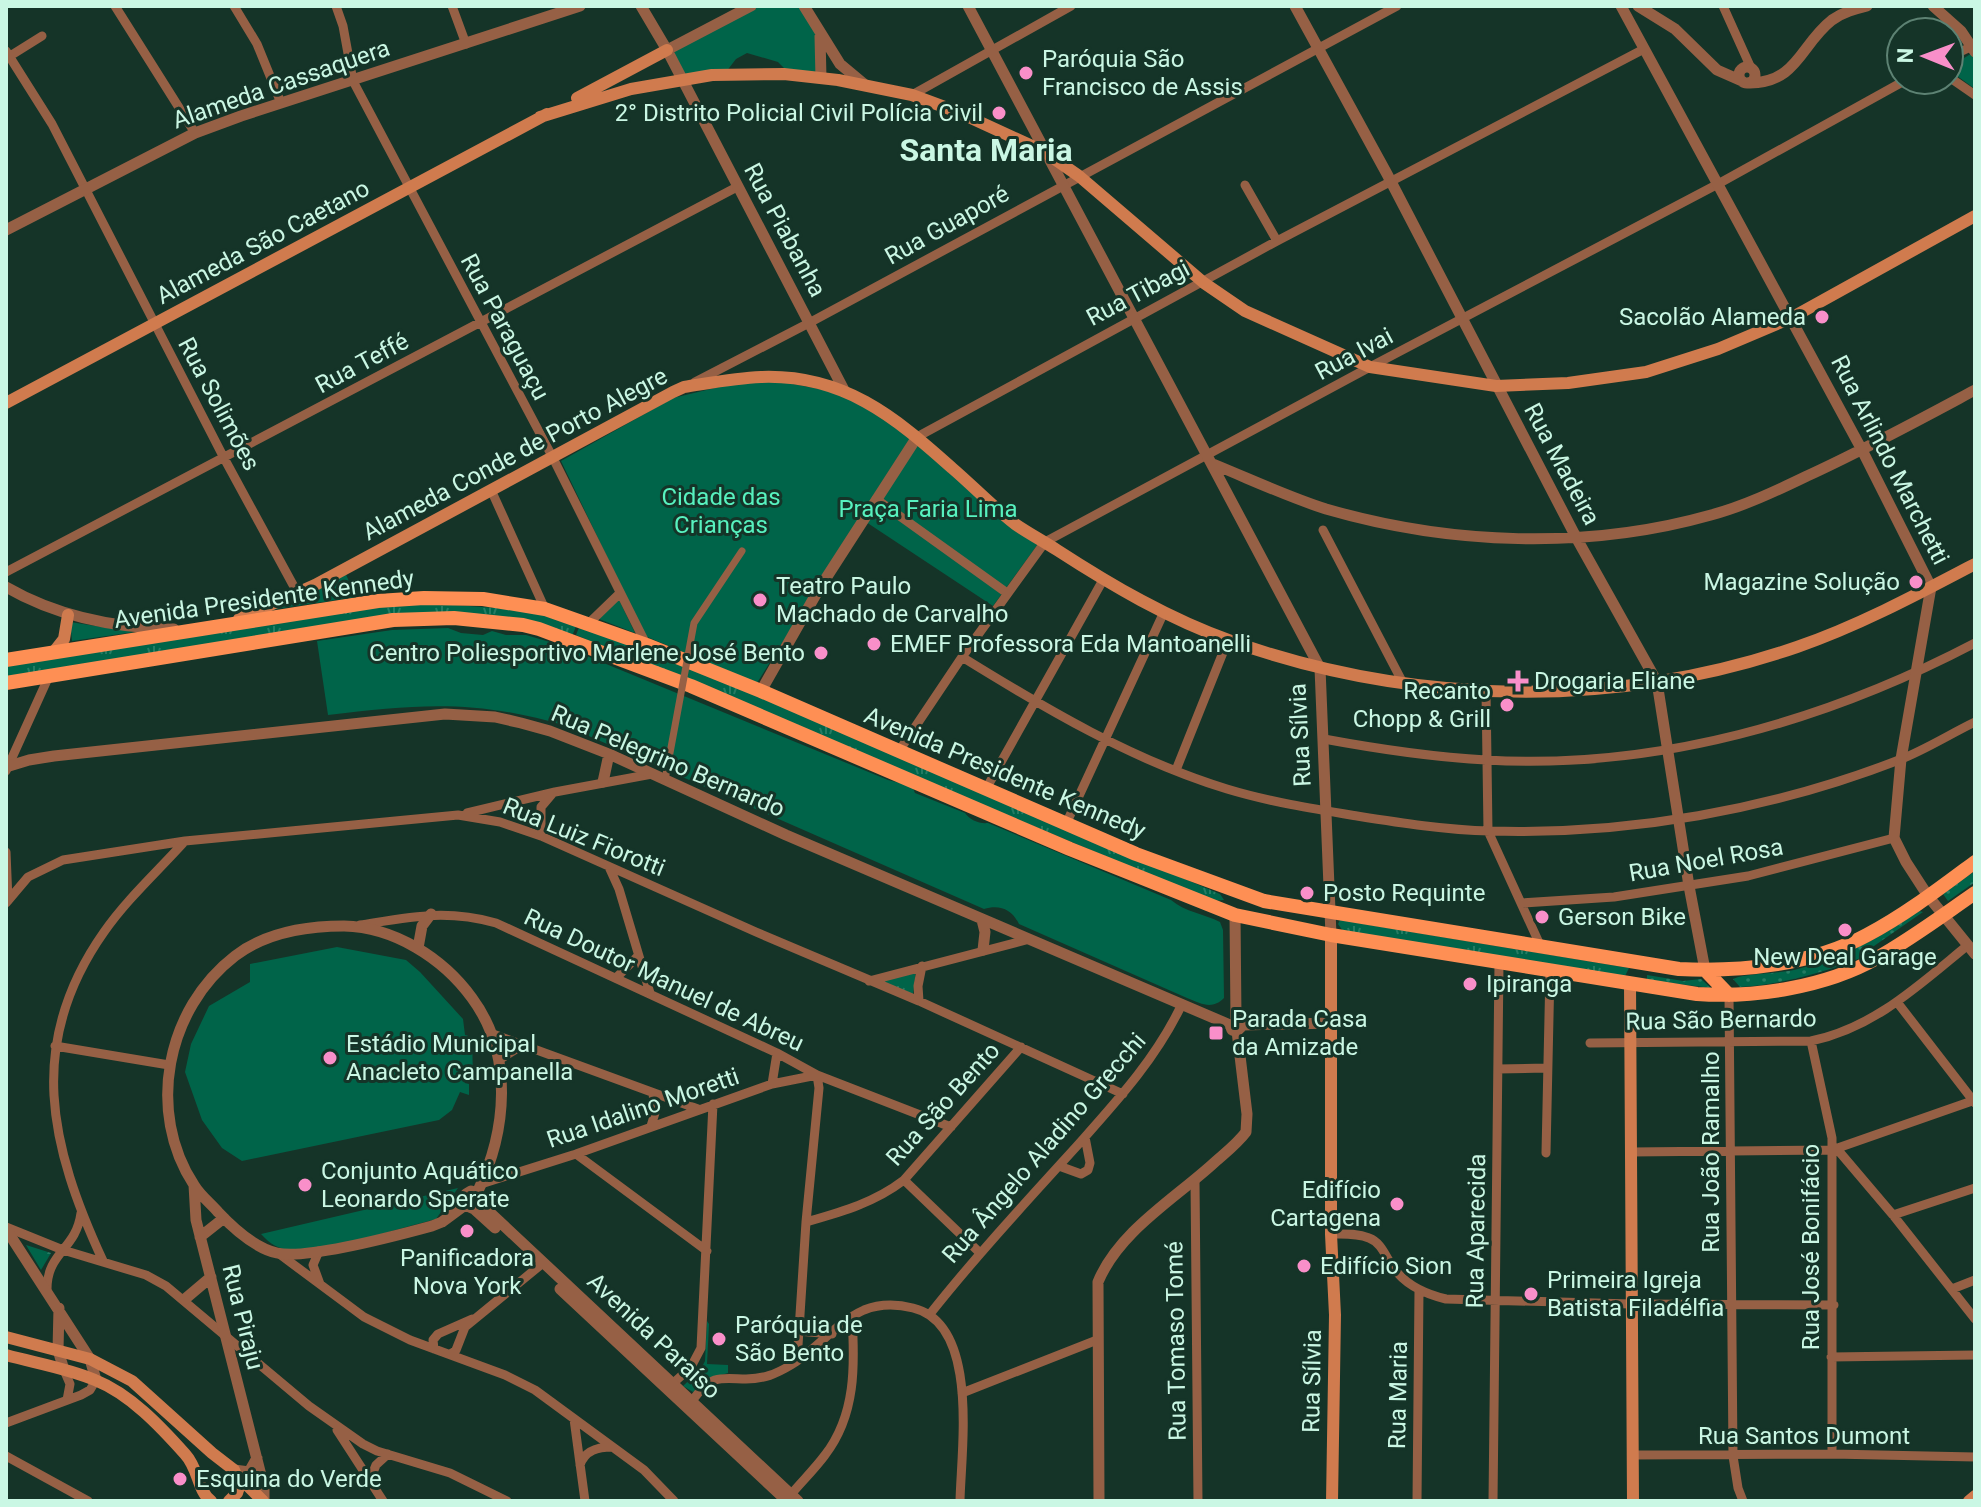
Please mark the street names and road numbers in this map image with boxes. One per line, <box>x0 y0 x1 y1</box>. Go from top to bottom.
street label: Alameda Cassaquera <box>169 34 393 134</box>
street label: Rua Piabanha <box>738 158 832 302</box>
street label: Alameda São Caetano <box>152 174 374 310</box>
street label: Rua Guaporé <box>880 179 1014 271</box>
street label: Rua Paraguaçu <box>455 249 555 405</box>
street label: Rua Tibagi <box>1082 254 1194 332</box>
street label: Rua Ivai <box>1310 322 1398 386</box>
street label: Rua Teffé <box>311 327 413 399</box>
street label: Rua Solimões <box>172 333 266 475</box>
street label: Rua Arlindo Marchetti <box>1825 351 1955 569</box>
street label: Alameda Conde de Porto Alegre <box>358 362 672 546</box>
street label: Rua Madeira <box>1518 398 1606 530</box>
street label: Avenida Presidente Kennedy <box>112 564 416 634</box>
street label: Rua Sílvia <box>1283 683 1317 787</box>
street label: Rua Pelegrino Bernardo <box>547 699 789 823</box>
street label: Avenida Presidente Kennedy <box>860 701 1150 845</box>
street label: Rua Luiz Fiorotti <box>499 792 669 882</box>
street label: Rua Noel Rosa <box>1627 833 1785 887</box>
street label: Rua Doutor Manuel de Abreu <box>520 903 808 1057</box>
street label: Rua São Bernardo <box>1625 1004 1817 1036</box>
street label: Rua Ângelo Aladino Grecchi <box>936 1027 1152 1269</box>
street label: Rua São Bento <box>880 1037 1006 1171</box>
street label: Rua João Ramalho <box>1697 1051 1725 1253</box>
street label: Rua Idalino Moretti <box>543 1062 743 1154</box>
street label: Rua José Bonifácio <box>1797 1144 1825 1350</box>
street label: Rua Aparecida <box>1461 1153 1491 1309</box>
street label: Rua Tomaso Tomé <box>1160 1241 1192 1441</box>
street label: Rua Piraju <box>216 1261 270 1373</box>
street label: Avenida Paraíso <box>582 1267 726 1405</box>
street label: Rua Sílvia <box>1297 1329 1327 1433</box>
street label: Rua Maria <box>1383 1341 1413 1449</box>
street label: Rua Santos Dumont <box>1698 1422 1910 1450</box>

